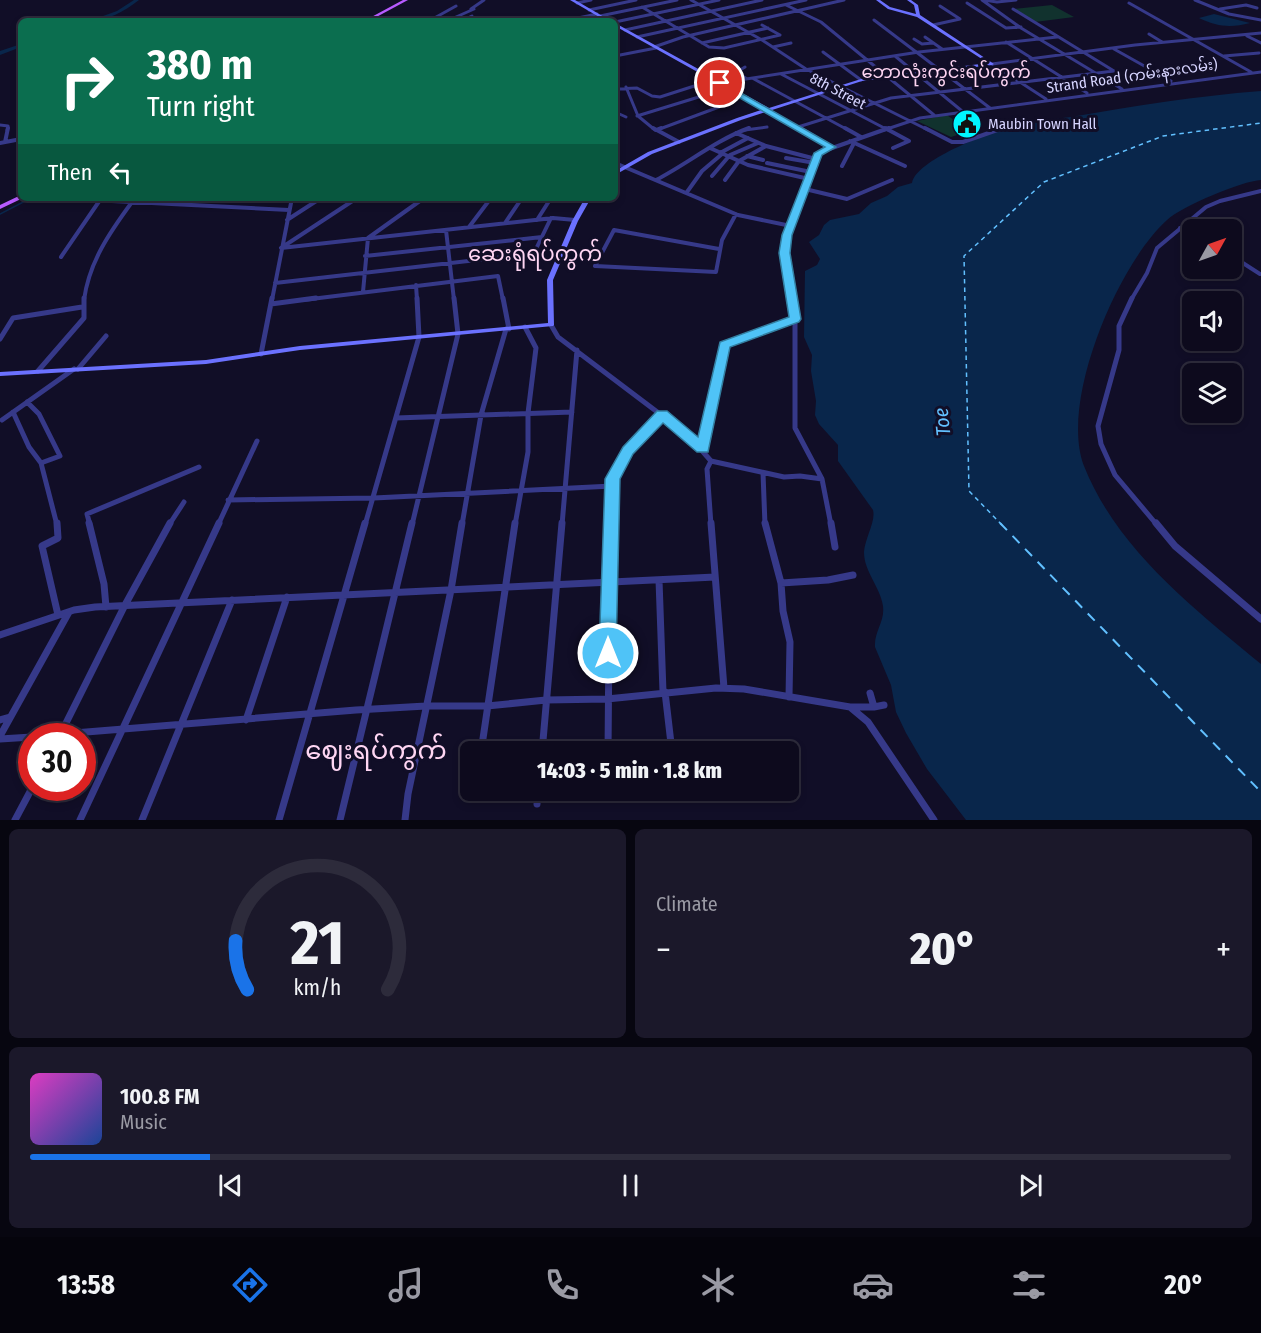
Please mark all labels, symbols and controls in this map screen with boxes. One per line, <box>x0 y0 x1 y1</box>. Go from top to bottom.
text: 380 m <box>147 40 253 90</box>
icon: right <box>48 42 126 120</box>
street label: Strand Road (ကမ်းနားလမ်း) <box>1045 54 1219 100</box>
pin <box>694 57 745 108</box>
district label: ဘောလုံးကွင်းရပ်ကွက် <box>861 59 1031 87</box>
icon: arrive <box>703 66 736 99</box>
street label: 8th Street <box>807 69 869 113</box>
text: Turn right <box>147 91 255 123</box>
public building icon: Maubin Town Hall <box>951 108 983 140</box>
place label: Maubin Town Hall <box>988 115 1097 133</box>
icon: left <box>104 156 137 189</box>
text: Then <box>48 159 92 186</box>
north arrow <box>1182 219 1242 279</box>
map controls <box>1182 219 1242 423</box>
district label: ဆေးရုံရပ်ကွက် <box>468 238 602 271</box>
button: sound <box>1182 291 1242 351</box>
button: layers <box>1182 363 1242 423</box>
water label: Toe <box>929 406 955 437</box>
position arrow <box>576 621 640 685</box>
speed limit sign: 30 <box>18 723 96 801</box>
district label: ဈေးရပ်ကွက် <box>305 733 447 771</box>
text: 14:03 · 5 min · 1.8 km <box>537 757 722 784</box>
text: Climate <box>656 892 718 916</box>
text: 21 <box>289 906 345 981</box>
text: 20° <box>910 922 977 976</box>
text: − <box>656 930 671 970</box>
text: + <box>1216 930 1231 970</box>
text: km/h <box>294 976 341 1002</box>
text: 100.8 FM <box>120 1083 200 1110</box>
text: Music <box>120 1110 167 1134</box>
icon: previous <box>214 1169 247 1202</box>
icon: pause <box>614 1169 647 1202</box>
icon: next <box>1014 1169 1047 1202</box>
icon: directions <box>229 1264 271 1306</box>
icon: music <box>385 1264 427 1306</box>
icon: phone <box>541 1264 583 1306</box>
icon: climate <box>697 1264 739 1306</box>
icon: car <box>852 1264 894 1306</box>
icon: filters <box>1008 1264 1050 1306</box>
text: 13:58 <box>57 1269 115 1301</box>
text: 20° <box>1164 1269 1204 1301</box>

